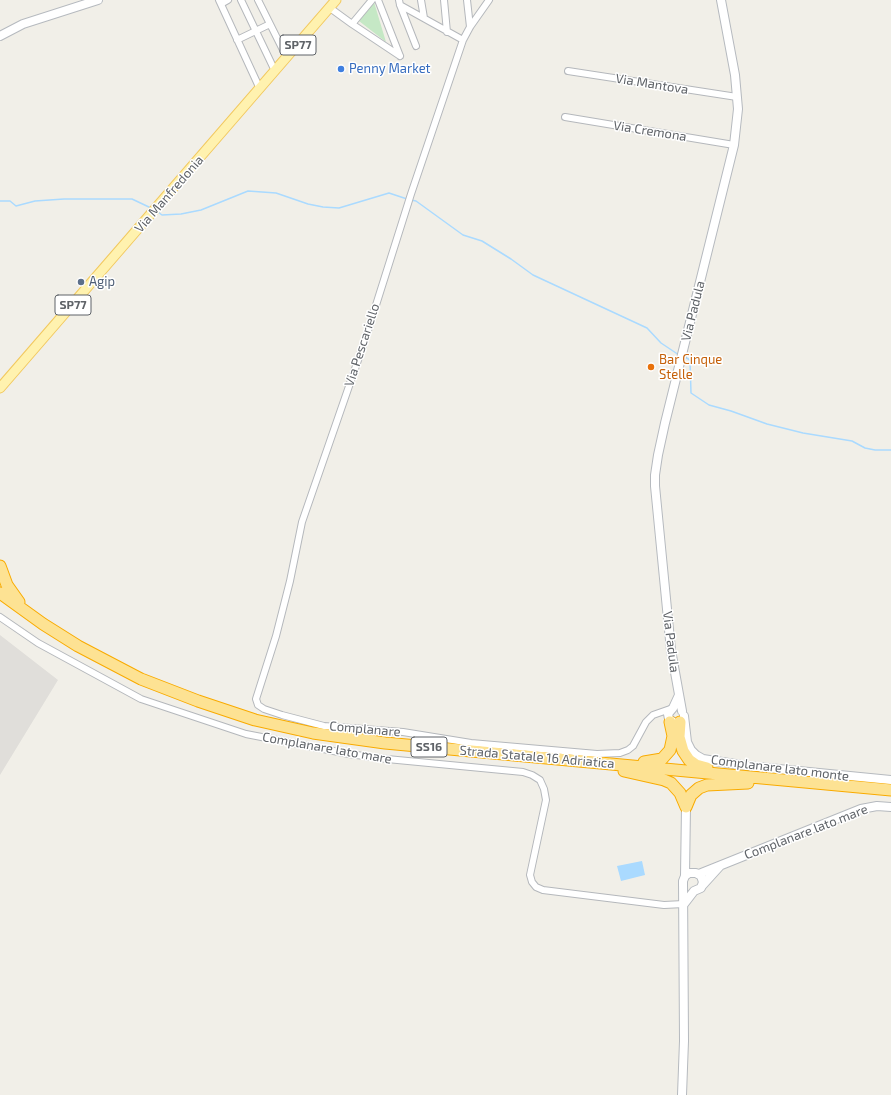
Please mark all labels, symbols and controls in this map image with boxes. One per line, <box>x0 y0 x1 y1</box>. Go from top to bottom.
road number: SP77 <box>280 35 316 55</box>
place label: Penny Market <box>349 61 431 77</box>
marker: Penny Market <box>336 64 346 74</box>
street label: Via Mantova <box>614 71 690 97</box>
street label: Via Cremona <box>612 118 688 144</box>
street label: Via Manfredonia <box>131 152 207 236</box>
place label: Agip <box>89 274 115 290</box>
marker: Agip <box>76 277 86 287</box>
street label: Via Padula <box>678 279 708 343</box>
road number: SP77 <box>55 295 91 315</box>
street label: Via Pescariello <box>341 302 383 388</box>
place label: Bar Cinque Stelle <box>659 352 722 383</box>
marker: Bar Cinque Stelle <box>646 362 656 372</box>
street label: Via Padula <box>659 610 683 674</box>
street label: Complanare <box>329 718 401 740</box>
street label: Complanare lato mare <box>261 729 393 767</box>
road number: SS16 <box>411 737 447 757</box>
street label: Strada Statale 16 Adriatica <box>459 742 615 772</box>
street label: Complanare lato monte <box>710 752 850 784</box>
street label: Complanare lato mare <box>742 801 870 863</box>

